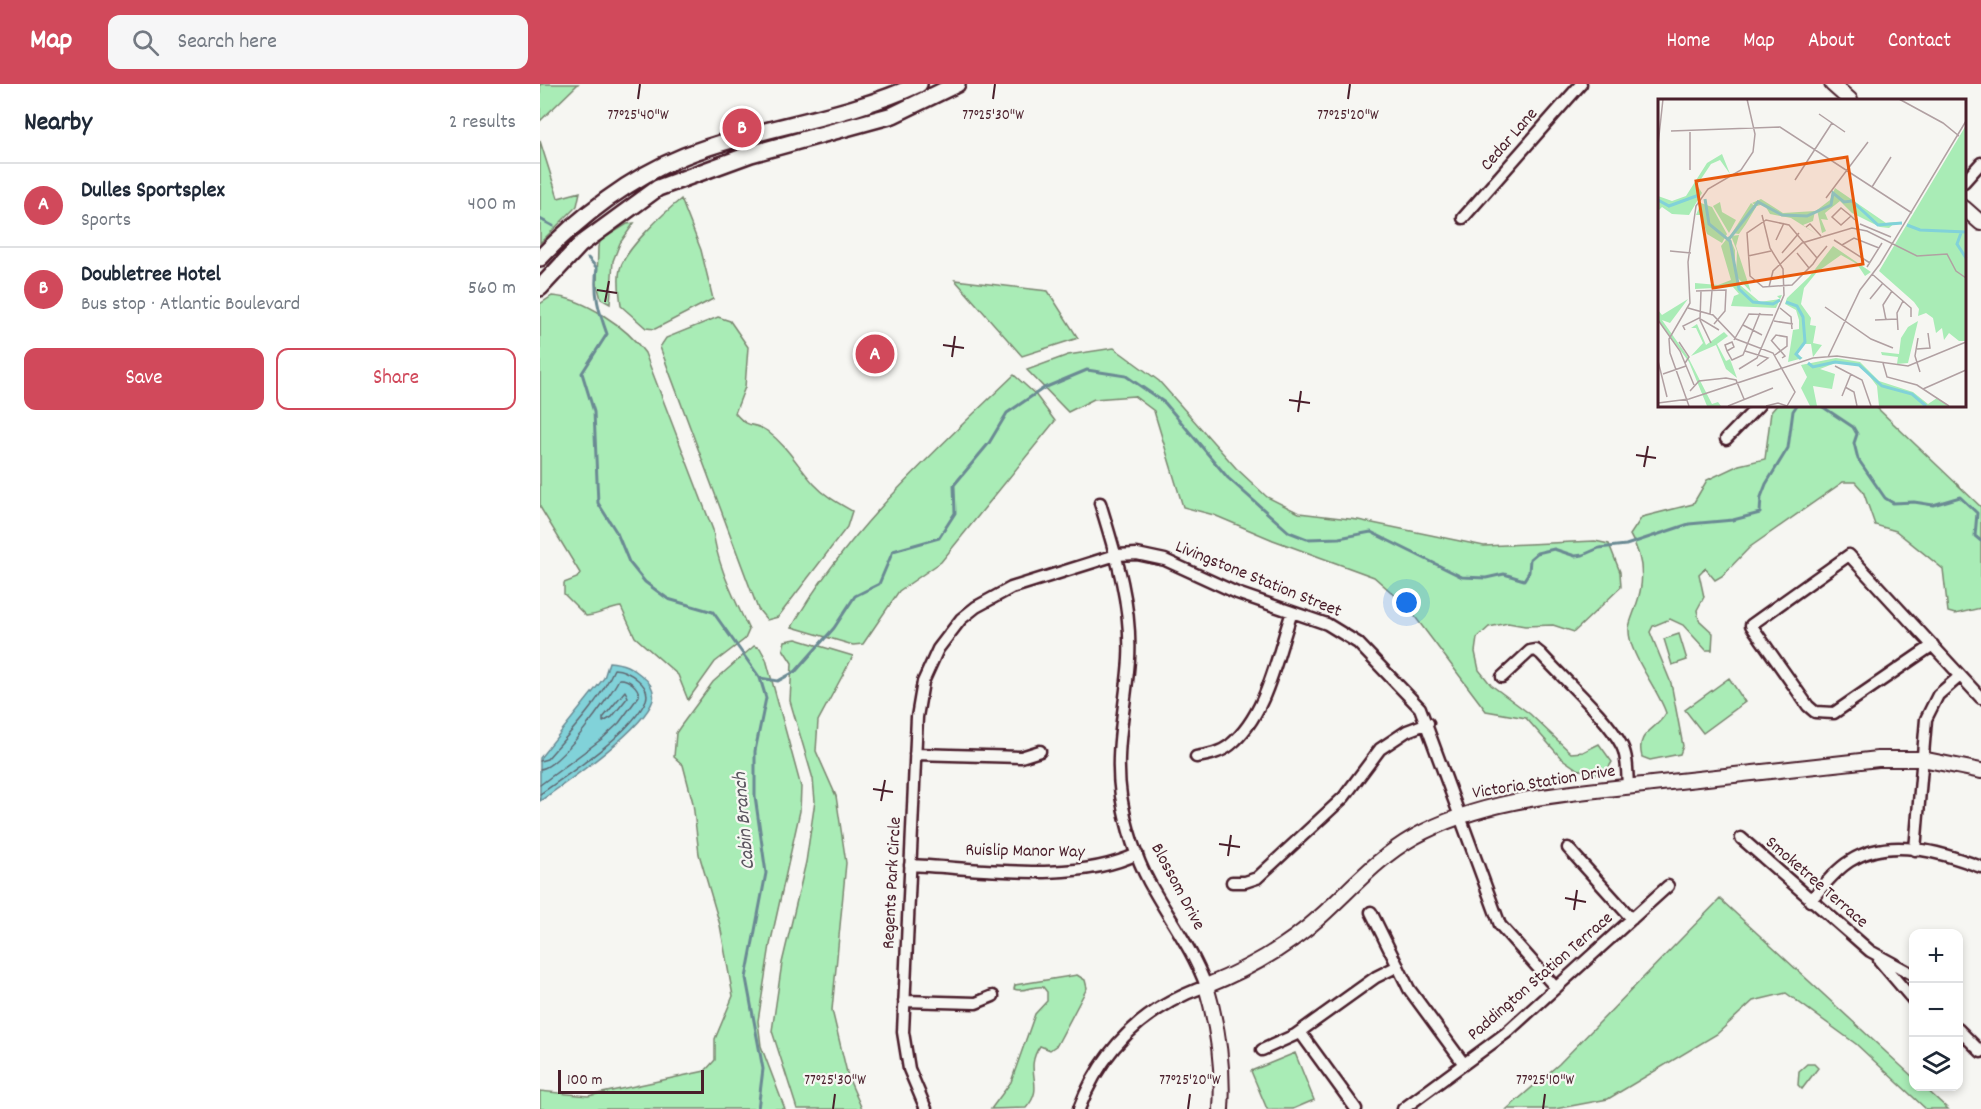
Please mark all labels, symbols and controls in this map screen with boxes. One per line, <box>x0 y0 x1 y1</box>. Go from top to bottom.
search box <box>108 15 528 69</box>
text: Map <box>30 22 72 62</box>
icon: search <box>129 26 162 59</box>
text: Search here <box>177 27 277 58</box>
text: Home <box>1666 27 1710 57</box>
text: Map <box>1743 27 1775 57</box>
text: About <box>1808 27 1855 57</box>
text: Contact <box>1888 27 1951 57</box>
inset map <box>1658 99 1966 406</box>
street label: Cedar Lane <box>1475 103 1545 177</box>
text: Nearby <box>24 105 92 142</box>
text: 77°25'40"W <box>607 105 669 127</box>
text: 77°25'30"W <box>962 105 1024 127</box>
text: 77°25'20"W <box>1317 105 1379 127</box>
pin: B <box>722 106 762 150</box>
text: 2 results <box>449 109 516 137</box>
text: Dulles Sportsplex <box>81 176 225 207</box>
text: A <box>38 191 49 219</box>
text: 400 m <box>468 191 516 219</box>
text: Sports <box>81 207 131 235</box>
text: Doubletree Hotel <box>81 260 221 291</box>
text: B <box>39 275 48 303</box>
text: 560 m <box>468 275 516 303</box>
text: Bus stop · Atlantic Boulevard <box>81 291 300 319</box>
pin: A <box>856 332 894 376</box>
button: Save <box>24 348 264 410</box>
button: Share <box>276 348 516 410</box>
street label: Livingstone Station Street <box>1171 535 1345 625</box>
your location <box>1392 588 1421 617</box>
street label: Victoria Station Drive <box>1471 759 1617 807</box>
water label: Cabin Branch <box>727 770 763 871</box>
street label: Regents Park Circle <box>877 816 909 950</box>
street label: Smoketree Terrace <box>1759 831 1873 935</box>
street label: Ruislip Manor Way <box>965 838 1086 866</box>
street label: Blossom Drive <box>1144 839 1210 935</box>
street label: Paddington Station Terrace <box>1463 907 1619 1047</box>
map controls <box>1909 929 1963 1091</box>
button: + <box>1909 929 1963 983</box>
button: − <box>1909 983 1963 1037</box>
button: layers <box>1909 1037 1963 1091</box>
scale bar <box>558 1067 704 1094</box>
text: 100 m <box>567 1069 603 1092</box>
text: 77°25'30"W <box>804 1070 866 1092</box>
text: 77°25'20"W <box>1159 1070 1221 1092</box>
text: 77°25'10"W <box>1516 1070 1574 1092</box>

